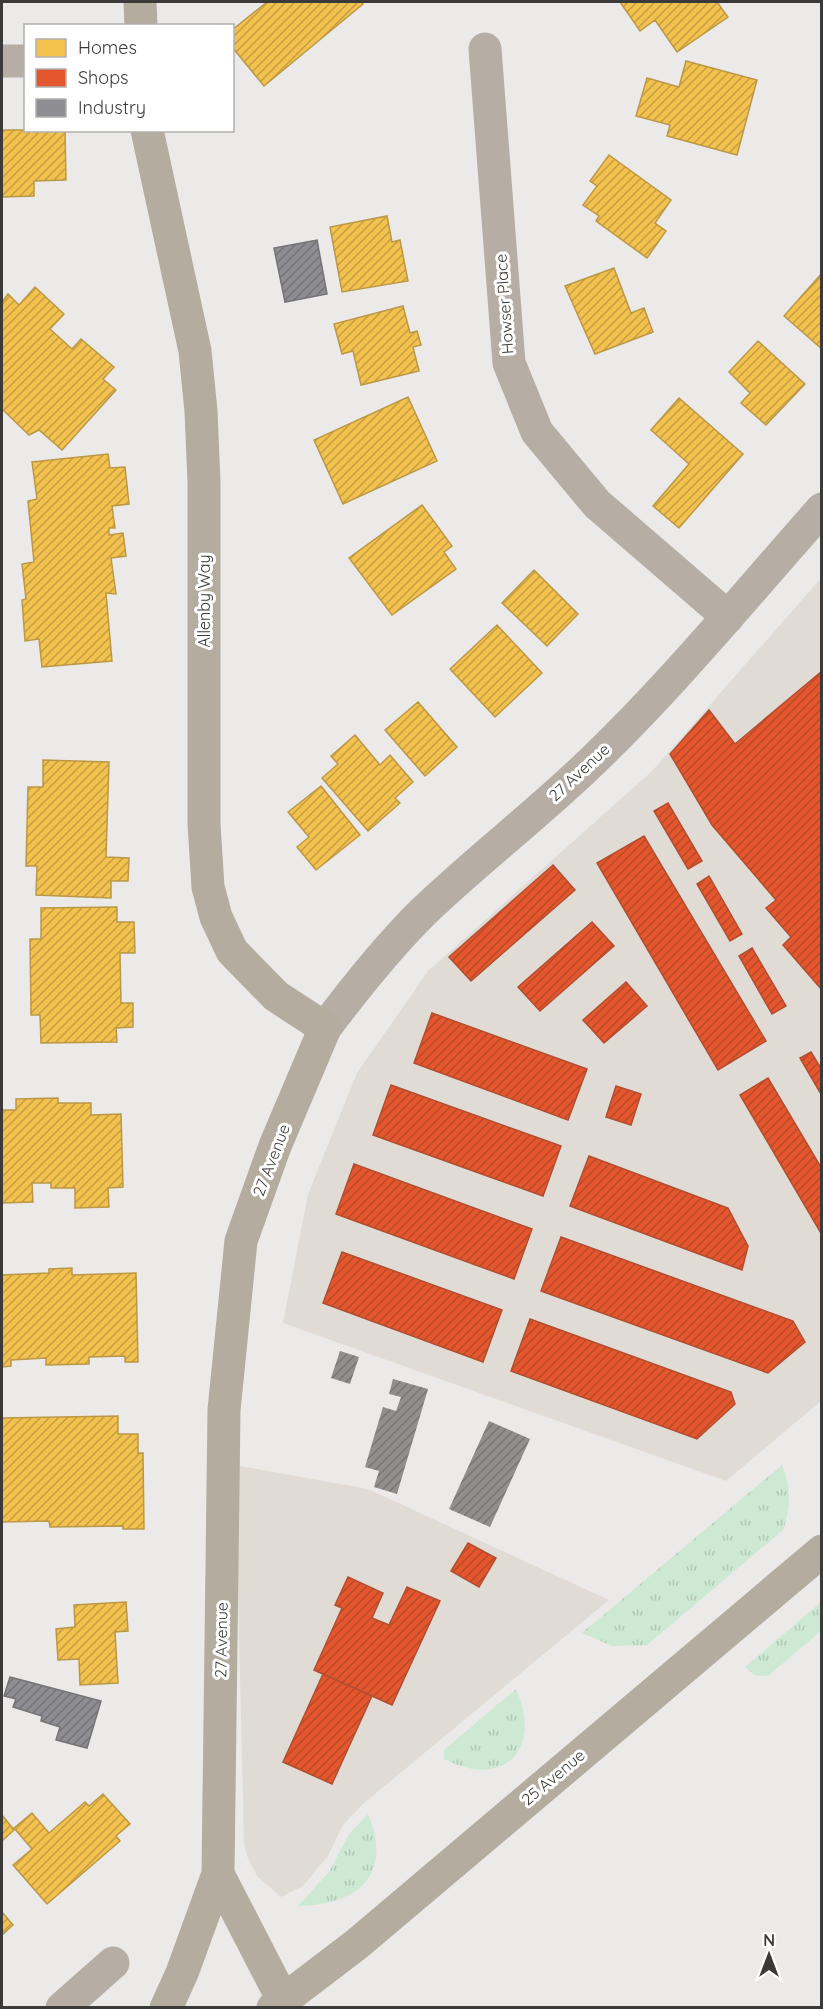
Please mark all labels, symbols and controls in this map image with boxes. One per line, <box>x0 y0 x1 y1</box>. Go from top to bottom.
legend <box>24 24 234 132</box>
text: Homes <box>78 36 137 59</box>
text: Shops <box>78 66 129 89</box>
text: Industry <box>78 96 146 119</box>
street label: Howser Place <box>491 253 517 355</box>
street label: Allenby Way <box>194 554 214 648</box>
street label: 27 Avenue <box>544 739 614 805</box>
street label: 27 Avenue <box>248 1121 294 1199</box>
street label: 27 Avenue <box>210 1602 232 1678</box>
street label: 25 Avenue <box>517 1745 589 1809</box>
north arrow <box>739 1925 799 1985</box>
text: N <box>763 1930 775 1950</box>

